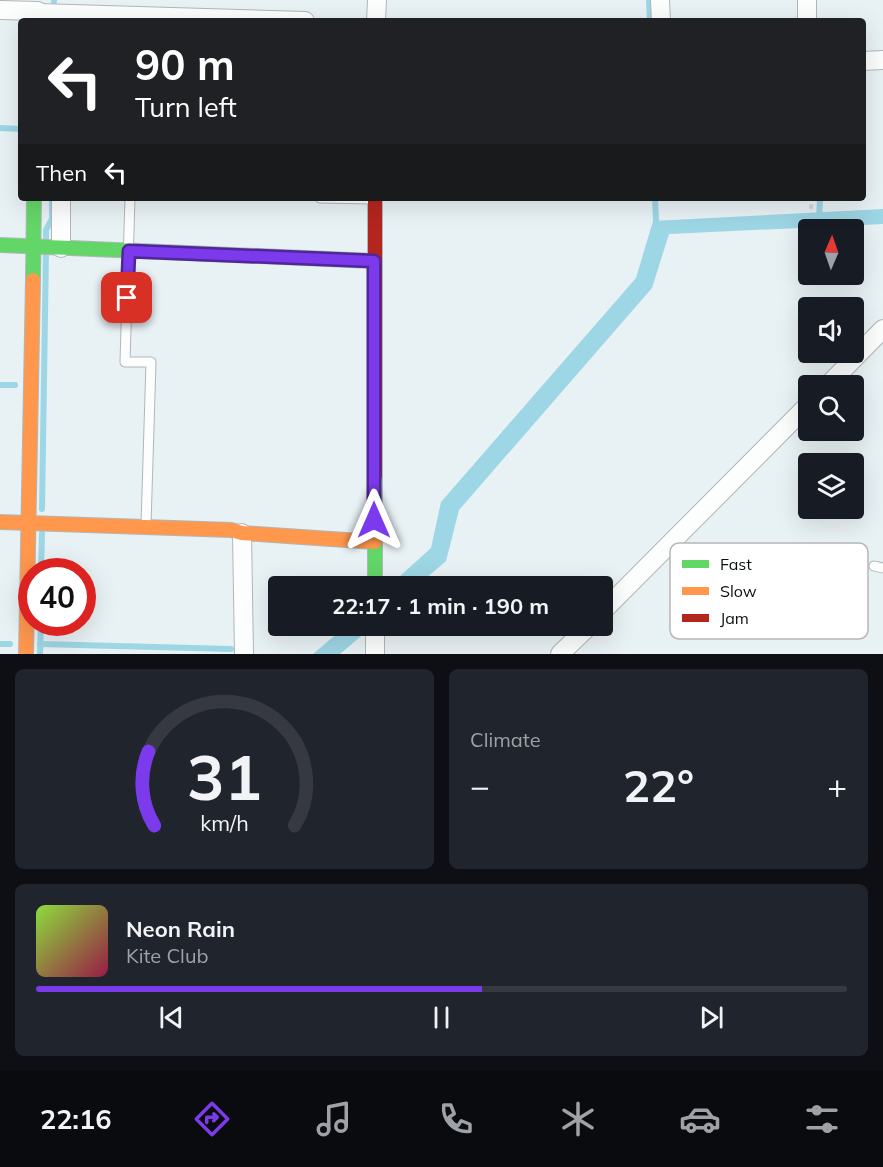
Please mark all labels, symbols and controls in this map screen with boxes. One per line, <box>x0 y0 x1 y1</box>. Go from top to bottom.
text: 90 m <box>135 38 235 91</box>
icon: left <box>36 42 114 120</box>
text: Turn left <box>135 90 237 124</box>
icon: left <box>99 156 132 189</box>
text: Then <box>36 159 87 187</box>
north arrow <box>798 219 864 285</box>
map controls <box>798 219 864 519</box>
pin <box>101 272 152 323</box>
icon: arrive <box>110 281 143 314</box>
button: sound <box>798 297 864 363</box>
button: search <box>798 375 864 441</box>
button: layers <box>798 453 864 519</box>
position arrow <box>342 488 406 552</box>
legend <box>670 543 868 639</box>
text: Fast <box>720 554 752 574</box>
speed limit sign: 40 <box>18 558 96 636</box>
text: Slow <box>720 581 757 601</box>
text: 22:17 · 1 min · 190 m <box>332 592 549 620</box>
text: Jam <box>720 608 749 628</box>
text: Climate <box>470 727 541 752</box>
text: 31 <box>187 737 262 816</box>
text: 22° <box>623 757 694 813</box>
text: − <box>470 765 490 806</box>
text: + <box>827 765 847 806</box>
text: km/h <box>200 809 249 836</box>
text: Neon Rain <box>126 915 235 943</box>
text: Kite Club <box>126 943 208 968</box>
icon: previous <box>155 1001 188 1034</box>
icon: pause <box>425 1001 458 1034</box>
icon: next <box>695 1001 728 1034</box>
icon: directions <box>191 1098 233 1140</box>
icon: music <box>313 1098 355 1140</box>
icon: phone <box>435 1098 477 1140</box>
icon: climate <box>557 1098 599 1140</box>
icon: car <box>679 1098 721 1140</box>
icon: filters <box>801 1098 843 1140</box>
text: 22:16 <box>40 1102 111 1136</box>

